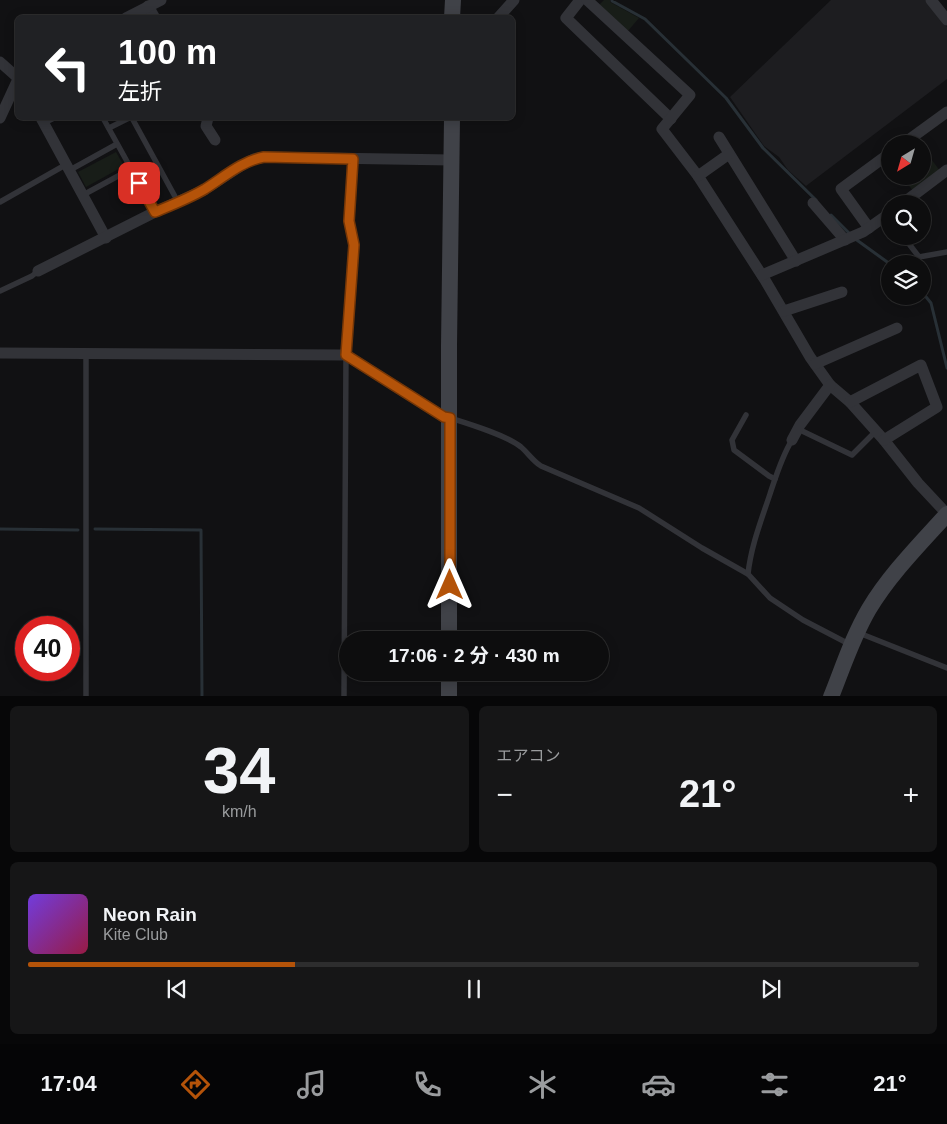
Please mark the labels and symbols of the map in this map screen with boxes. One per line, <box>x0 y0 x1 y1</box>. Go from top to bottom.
north arrow <box>881 135 931 185</box>
pin <box>118 162 160 204</box>
position arrow <box>423 558 475 610</box>
speed limit sign: 40 <box>15 616 80 681</box>

